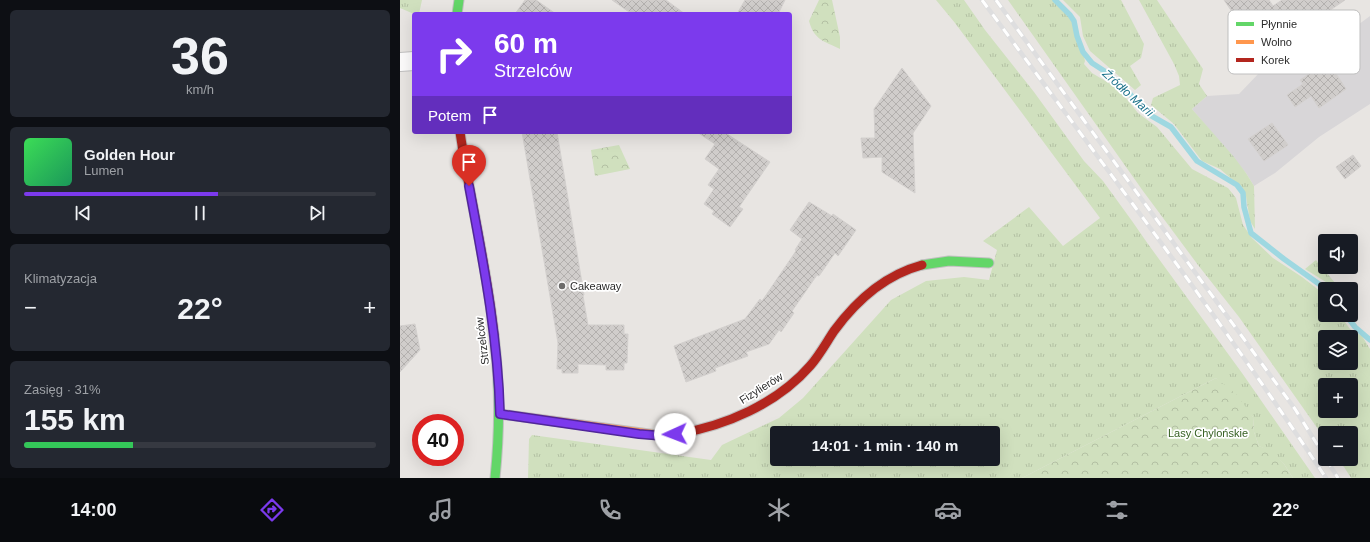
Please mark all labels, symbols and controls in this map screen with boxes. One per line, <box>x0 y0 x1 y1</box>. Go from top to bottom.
legend <box>1228 10 1360 74</box>
text: Płynnie <box>1261 18 1297 30</box>
text: 36 <box>171 27 229 85</box>
icon: right <box>428 28 480 80</box>
text: 60 m <box>494 28 558 59</box>
text: Wolno <box>1261 36 1292 48</box>
text: Korek <box>1261 54 1290 66</box>
text: Strzelców <box>494 61 572 81</box>
water label: Źródło Marii <box>1099 65 1157 120</box>
text: km/h <box>186 82 214 97</box>
icon: arrive <box>479 104 501 126</box>
text: Potem <box>428 107 471 124</box>
pin <box>452 145 486 186</box>
text: Golden Hour <box>84 146 175 163</box>
icon: arrive <box>458 151 480 173</box>
text: Lumen <box>84 163 124 178</box>
icon: previous <box>72 202 94 224</box>
icon: pause <box>189 202 211 224</box>
icon: next <box>306 202 328 224</box>
map controls <box>1318 234 1358 466</box>
button: sound <box>1318 234 1358 274</box>
text: Klimatyzacja <box>24 271 97 286</box>
place label: Cakeaway <box>570 280 622 292</box>
marker: Cakeaway <box>557 281 567 291</box>
button: search <box>1318 282 1358 322</box>
text: 22° <box>177 292 223 325</box>
text: − <box>24 295 37 320</box>
text: + <box>363 295 376 320</box>
street label: Strzelców <box>473 317 491 365</box>
button: layers <box>1318 330 1358 370</box>
street label: Fizylierów <box>737 370 785 406</box>
button: + <box>1318 378 1358 418</box>
text: Zasięg · 31% <box>24 382 101 397</box>
text: 155 km <box>24 403 126 436</box>
position arrow <box>654 413 696 455</box>
speed limit sign: 40 <box>412 414 464 466</box>
button: − <box>1318 426 1358 466</box>
park label: Lasy Chylońskie <box>1168 427 1248 439</box>
text: 14:01 · 1 min · 140 m <box>812 437 958 454</box>
icon: directions <box>258 496 286 524</box>
icon: music <box>427 496 455 524</box>
icon: phone <box>596 496 624 524</box>
icon: climate <box>765 496 793 524</box>
icon: car <box>934 496 962 524</box>
icon: filters <box>1103 496 1131 524</box>
text: 14:00 <box>71 500 117 520</box>
text: 22° <box>1272 500 1299 520</box>

